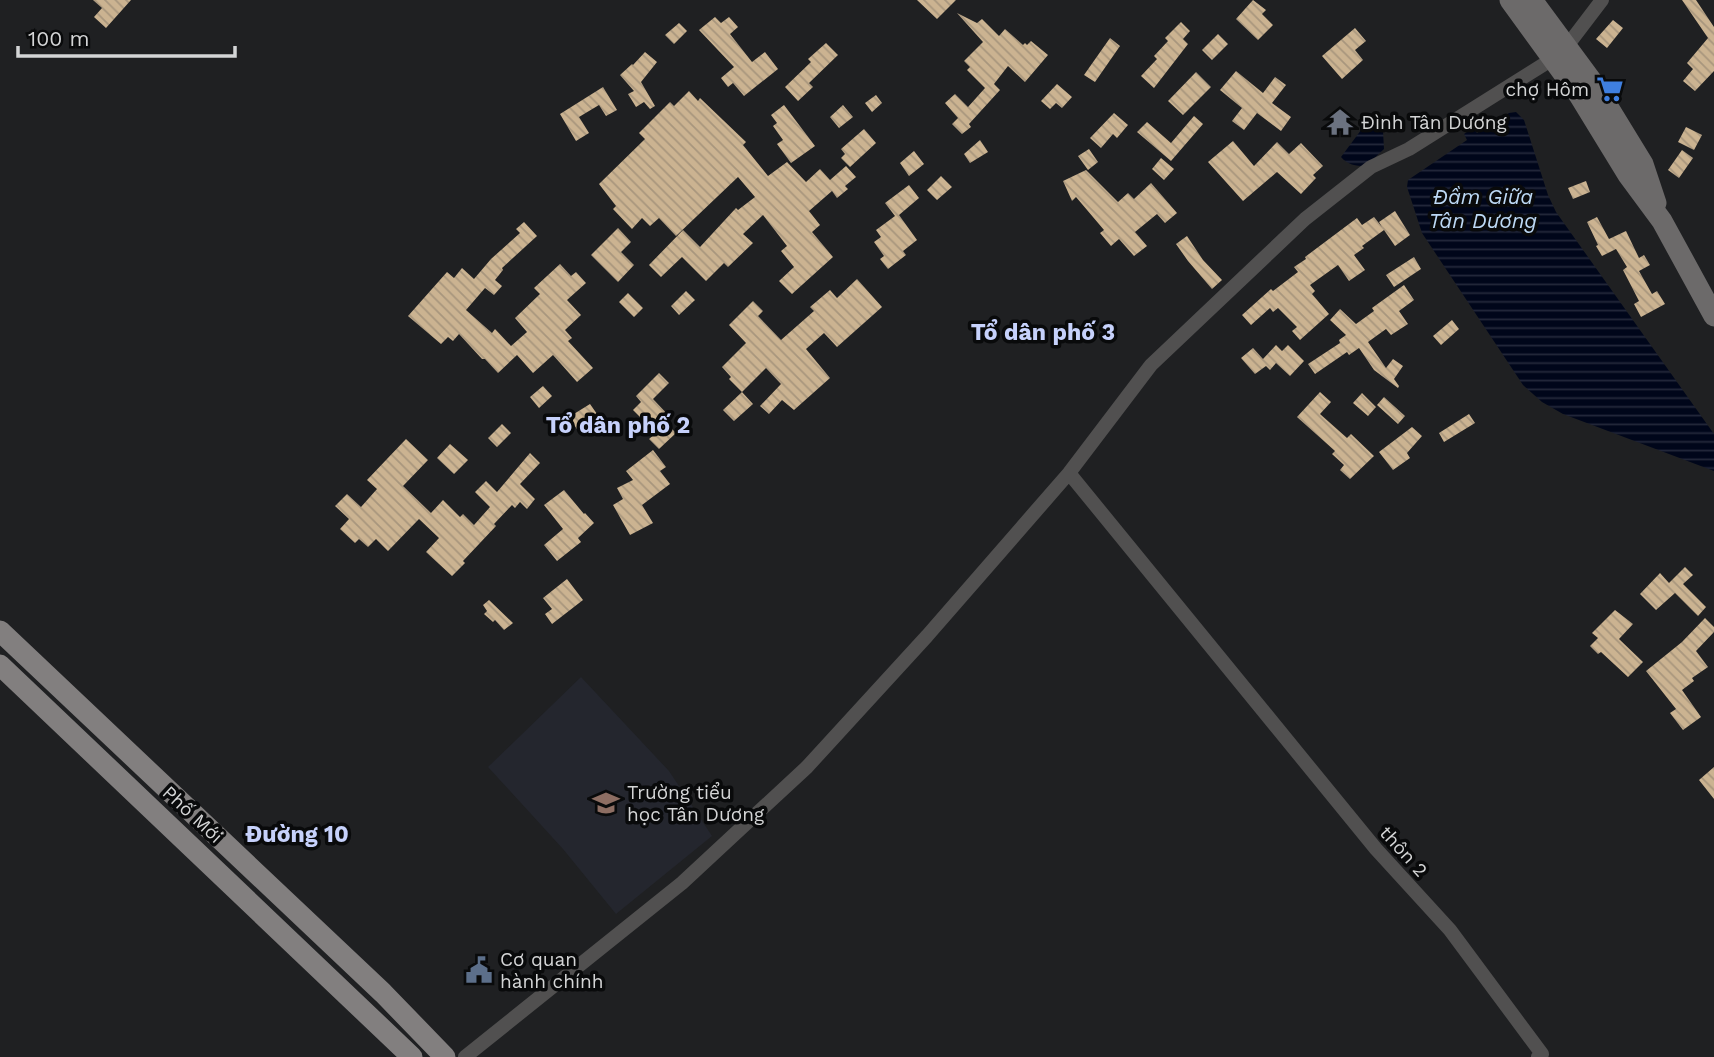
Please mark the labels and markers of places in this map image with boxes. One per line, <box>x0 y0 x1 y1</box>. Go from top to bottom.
supermarket icon: chợ Hôm <box>1595 74 1625 104</box>
place label: chợ Hôm <box>1505 78 1589 101</box>
temple icon: Đình Tân Dương <box>1325 107 1355 137</box>
place label: Đình Tân Dương <box>1361 111 1508 134</box>
place label: Trường tiểu học Tân Dương <box>627 781 765 826</box>
school or university icon: Trường tiểu học Tân Dương <box>591 788 621 818</box>
place label: Cơ quan hành chính <box>500 948 604 993</box>
public building icon: Cơ quan hành chính <box>464 955 494 985</box>

